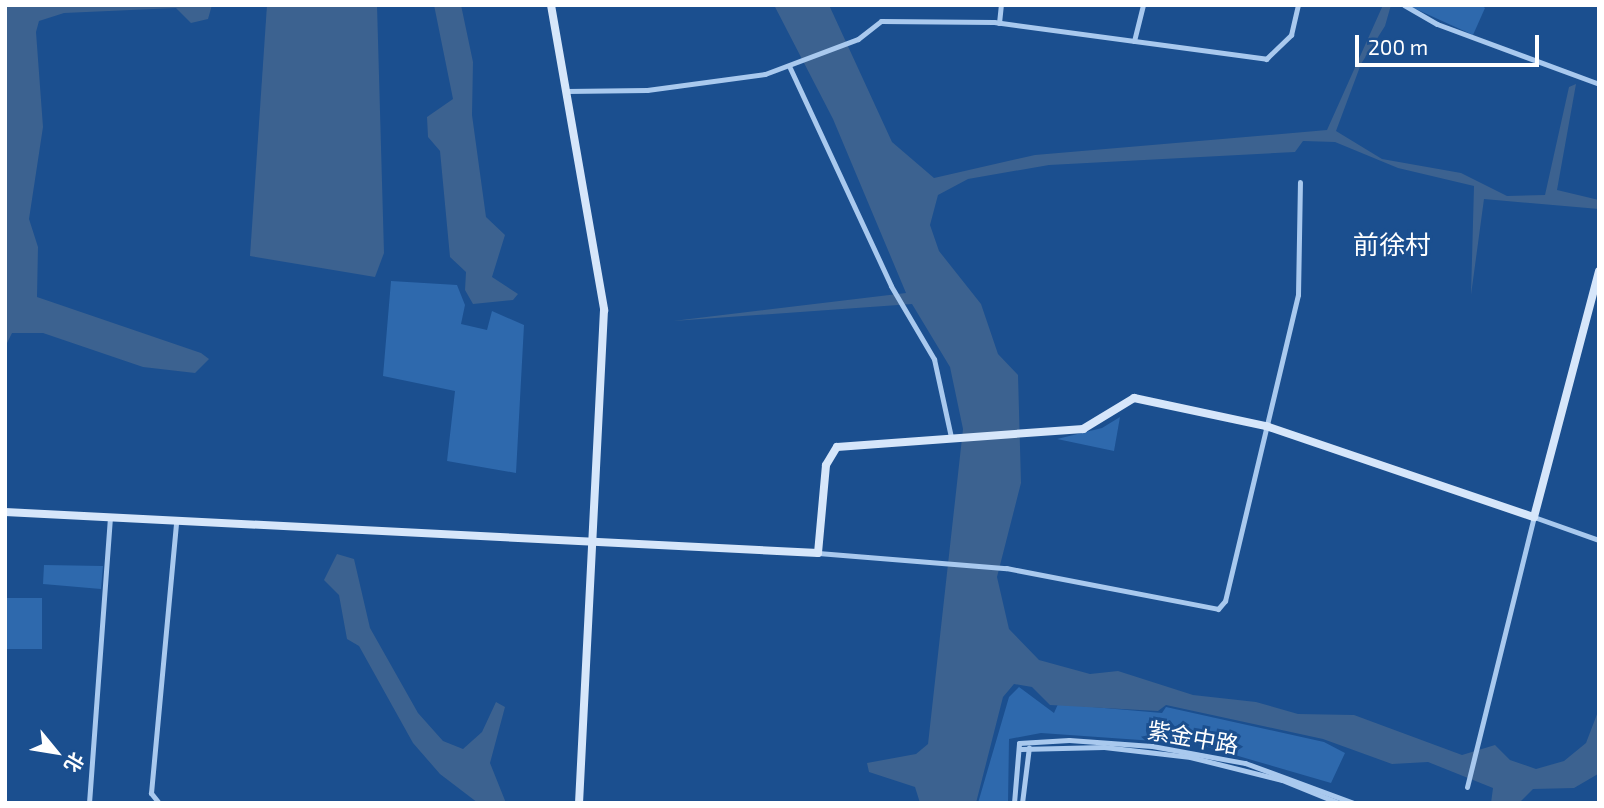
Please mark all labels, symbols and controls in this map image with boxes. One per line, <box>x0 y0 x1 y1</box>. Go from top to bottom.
scale bar <box>1359 21 1543 65</box>
text: 200 m <box>1368 34 1428 59</box>
district label: 前徐村 <box>1353 228 1431 260</box>
street label: 紫金中路 <box>1145 715 1241 759</box>
north arrow <box>21 717 91 787</box>
text: 北 <box>60 749 89 777</box>

